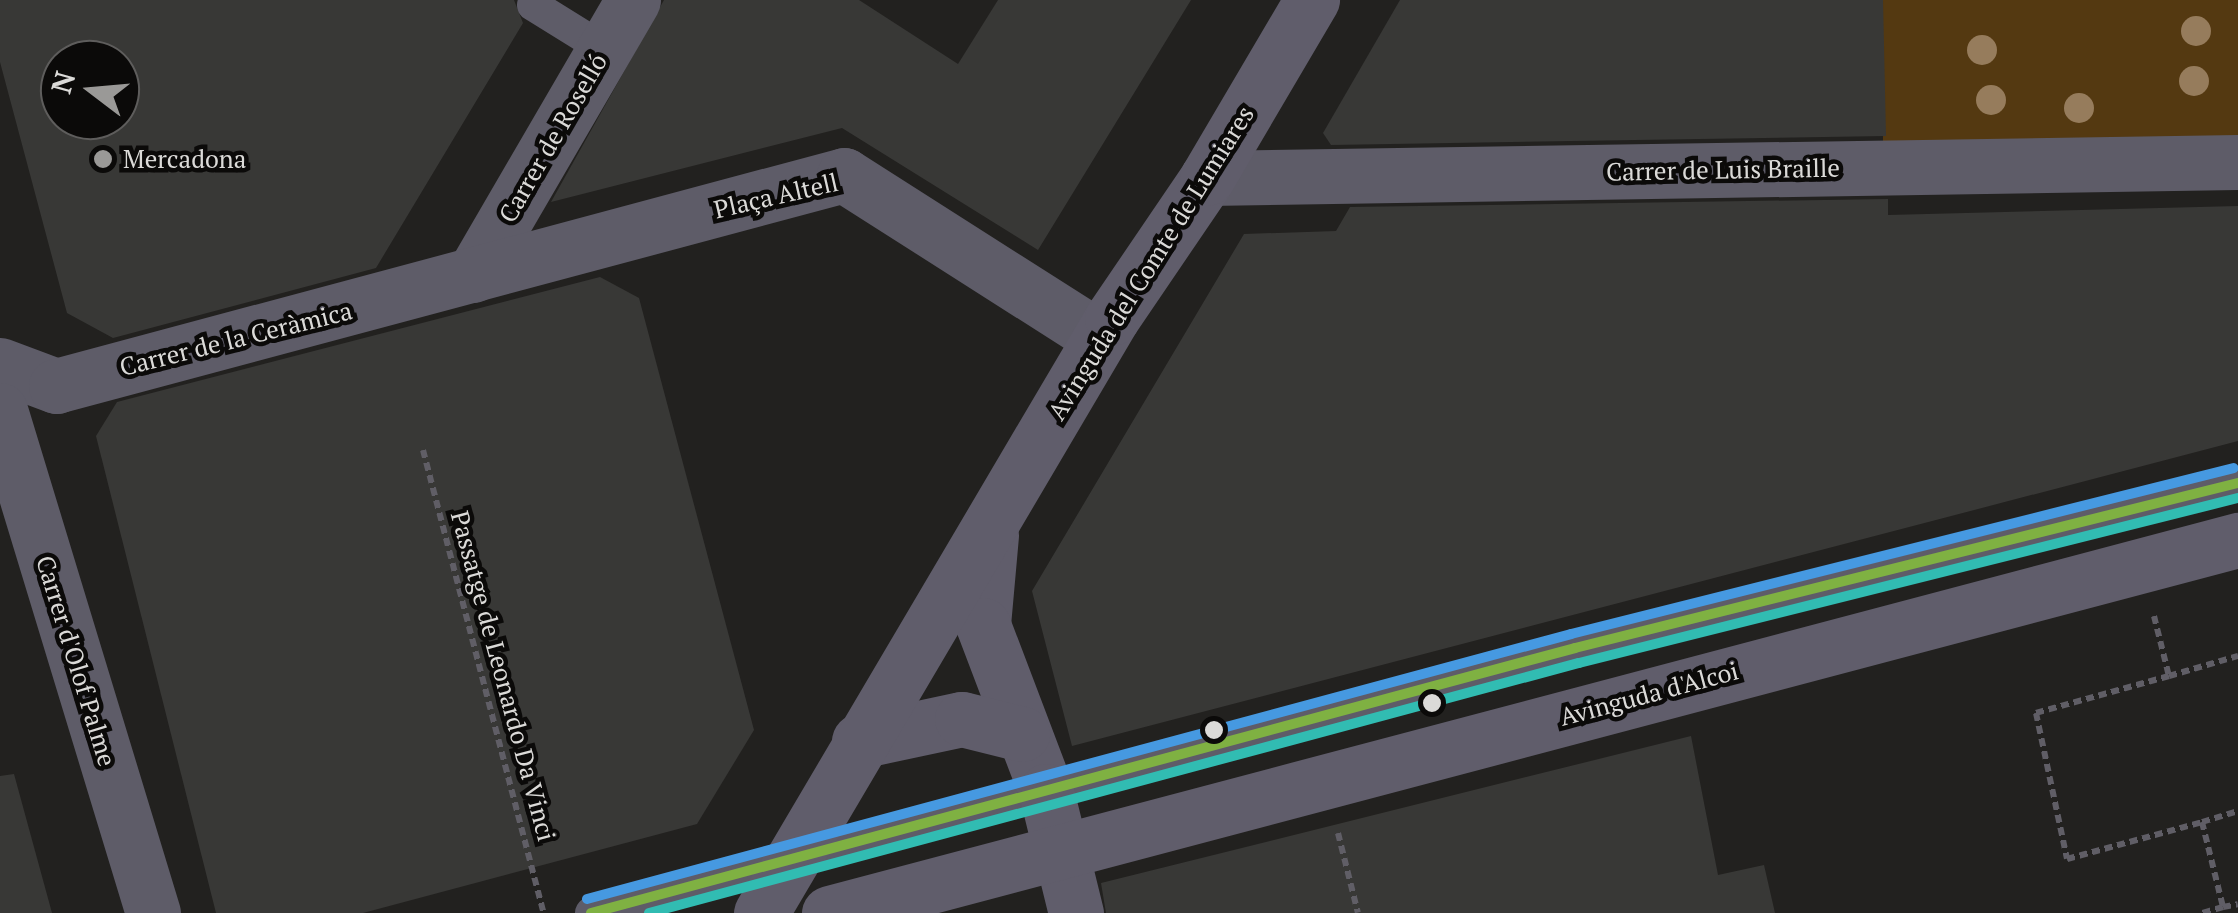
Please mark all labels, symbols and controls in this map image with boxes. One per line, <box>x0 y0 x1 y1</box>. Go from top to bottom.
north arrow <box>40 40 140 140</box>
street label: Carrer de Roselló <box>492 48 614 228</box>
text: N <box>42 67 83 97</box>
street label: Avinguda del Comte de Lumiares <box>1042 100 1260 426</box>
place label: Mercadona <box>123 144 246 174</box>
marker: Mercadona <box>92 148 114 170</box>
street label: Carrer de Luis Braille <box>1606 153 1840 187</box>
street label: Plaça Altell <box>711 167 841 225</box>
street label: Carrer de la Ceràmica <box>117 296 355 382</box>
street label: Passatge de Leonardo Da Vinci <box>444 507 562 845</box>
street label: Carrer d'Olof Palme <box>30 552 122 770</box>
street label: Avinguda d'Alcoi <box>1556 656 1742 732</box>
unlabelled marker <box>1422 693 1442 713</box>
unlabelled marker <box>1204 720 1224 740</box>

